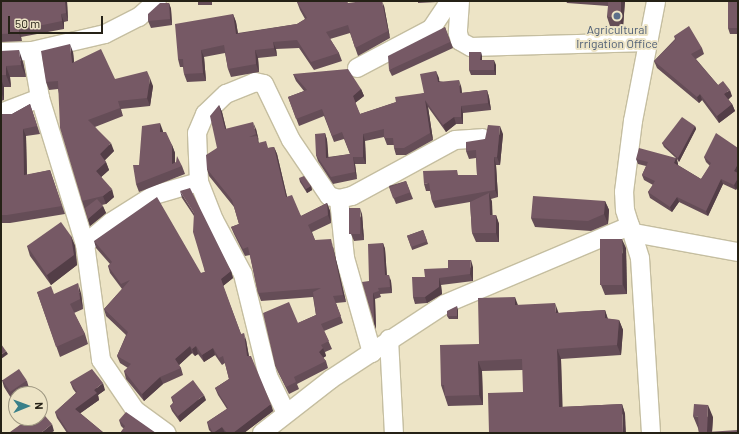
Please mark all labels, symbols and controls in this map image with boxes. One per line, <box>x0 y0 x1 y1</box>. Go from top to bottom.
scale bar <box>10 8 105 34</box>
marker: Agricultural Irrigation Office <box>612 11 622 21</box>
text: 50 m <box>15 16 40 30</box>
place label: Agricultural Irrigation Office <box>576 23 658 51</box>
north arrow <box>8 386 48 426</box>
text: N <box>33 402 46 410</box>

